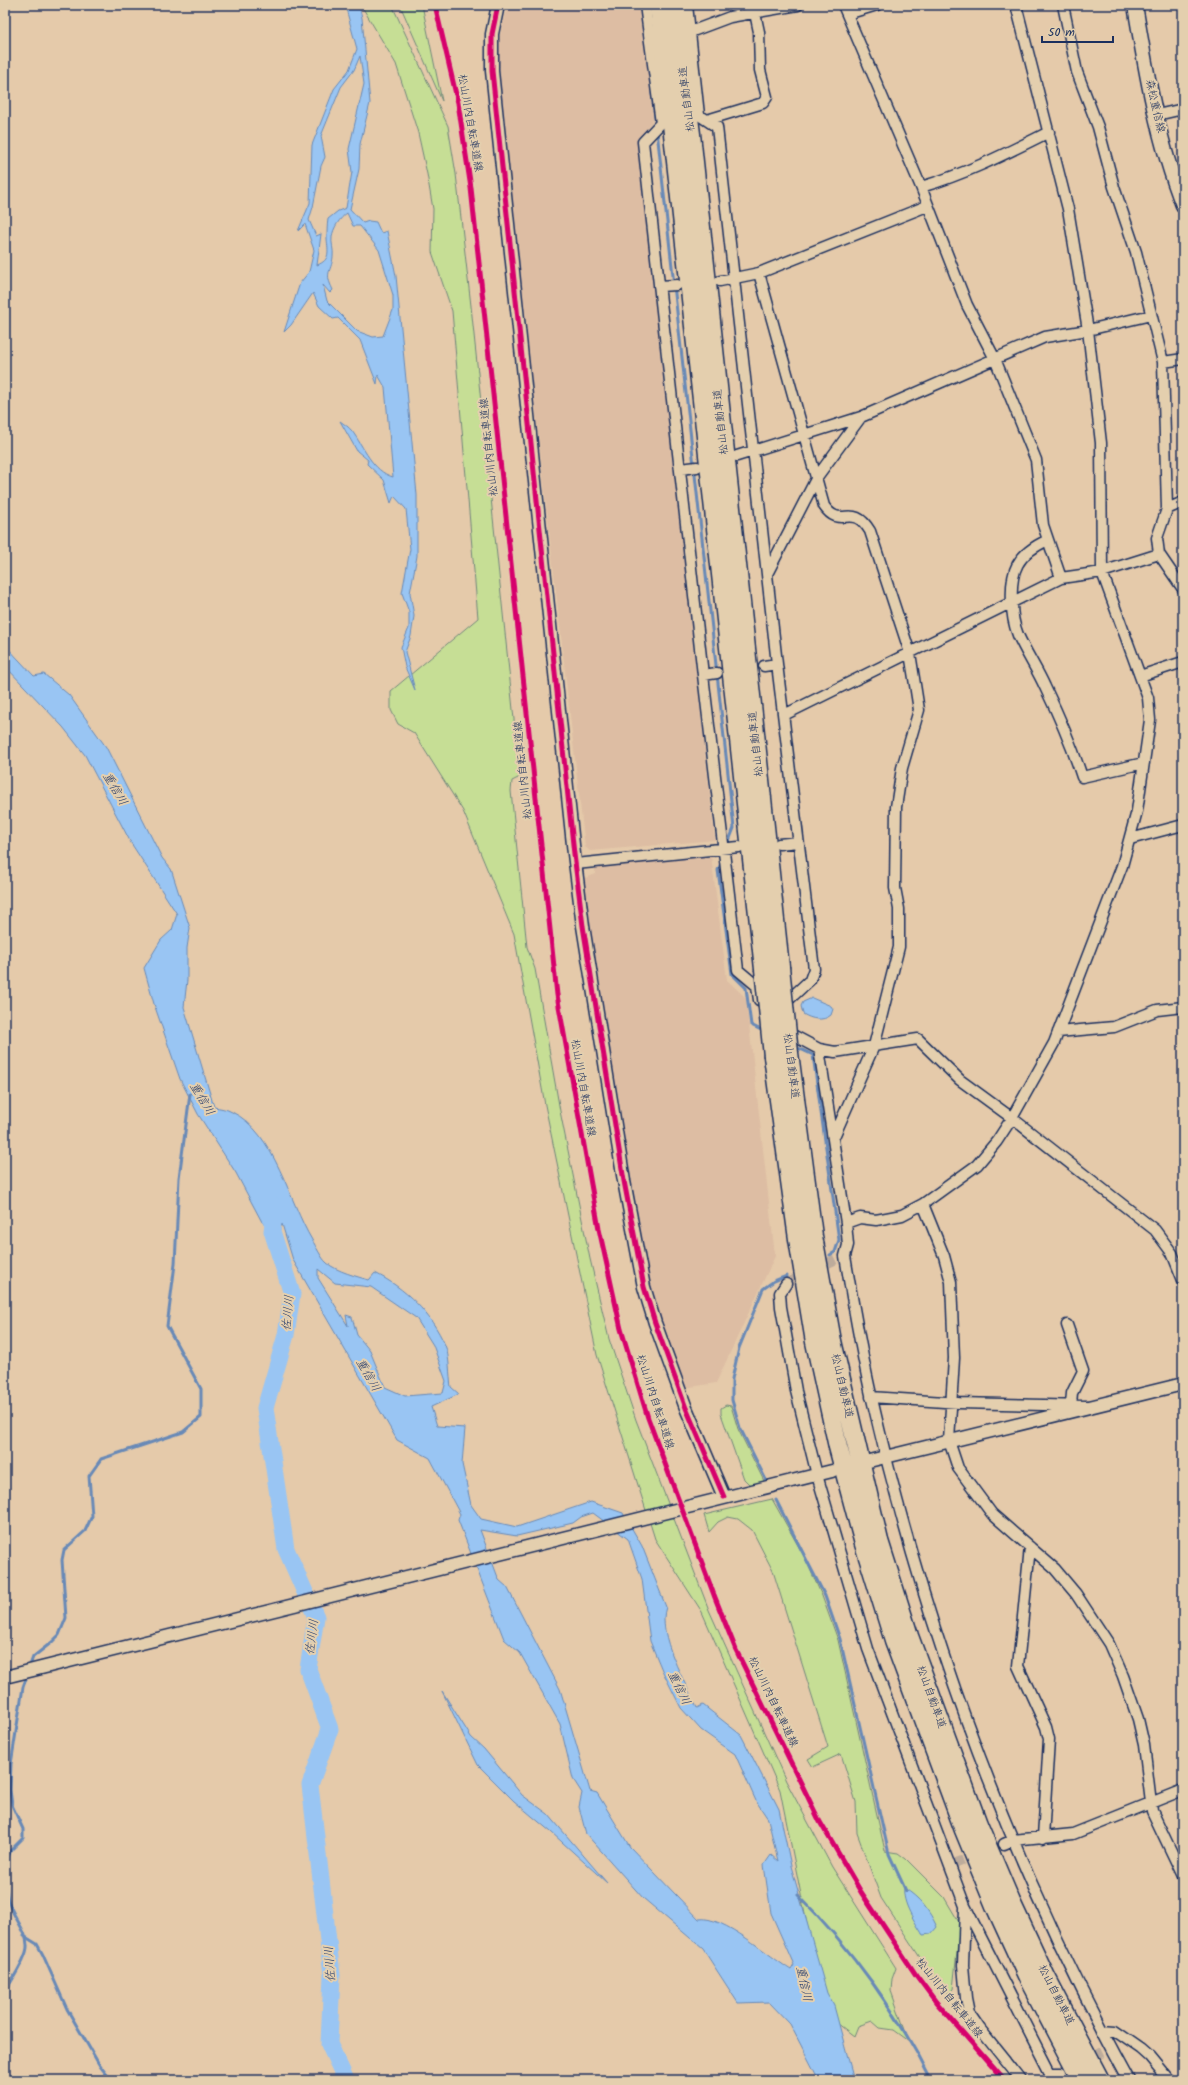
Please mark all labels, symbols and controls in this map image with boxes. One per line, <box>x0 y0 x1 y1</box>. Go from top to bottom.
scale bar <box>1042 18 1113 44</box>
text: 50 m <box>1048 23 1075 42</box>
street label: 松山自動車道 <box>674 65 700 133</box>
street label: 松山川内自転車道線 <box>453 73 487 173</box>
street label: 森松重信線 <box>1140 77 1170 135</box>
street label: 松山自動車道 <box>709 388 733 456</box>
street label: 松山川内自転車道線 <box>475 397 503 497</box>
street label: 松山自動車道 <box>744 710 768 778</box>
street label: 松山川内自転車道線 <box>509 720 537 820</box>
water label: 重信川 <box>98 769 132 809</box>
street label: 松山自動車道 <box>778 1032 804 1100</box>
street label: 松山川内自転車道線 <box>566 1038 600 1138</box>
water label: 重信川 <box>185 1079 219 1119</box>
water label: 佐川川 <box>277 1294 299 1332</box>
street label: 松山川内自転車道線 <box>631 1352 679 1452</box>
street label: 松山自動車道 <box>826 1352 858 1420</box>
water label: 重信川 <box>351 1355 385 1395</box>
water label: 佐川川 <box>300 1618 324 1656</box>
street label: 松山川内自転車道線 <box>743 1654 803 1750</box>
street label: 松山自動車道 <box>911 1663 951 1731</box>
water label: 重信川 <box>663 1668 695 1708</box>
water label: 佐川川 <box>319 1945 341 1983</box>
street label: 松山川内自転車道線 <box>911 1954 987 2042</box>
street label: 松山自動車道 <box>1033 1962 1079 2028</box>
water label: 重信川 <box>791 1964 817 2004</box>

